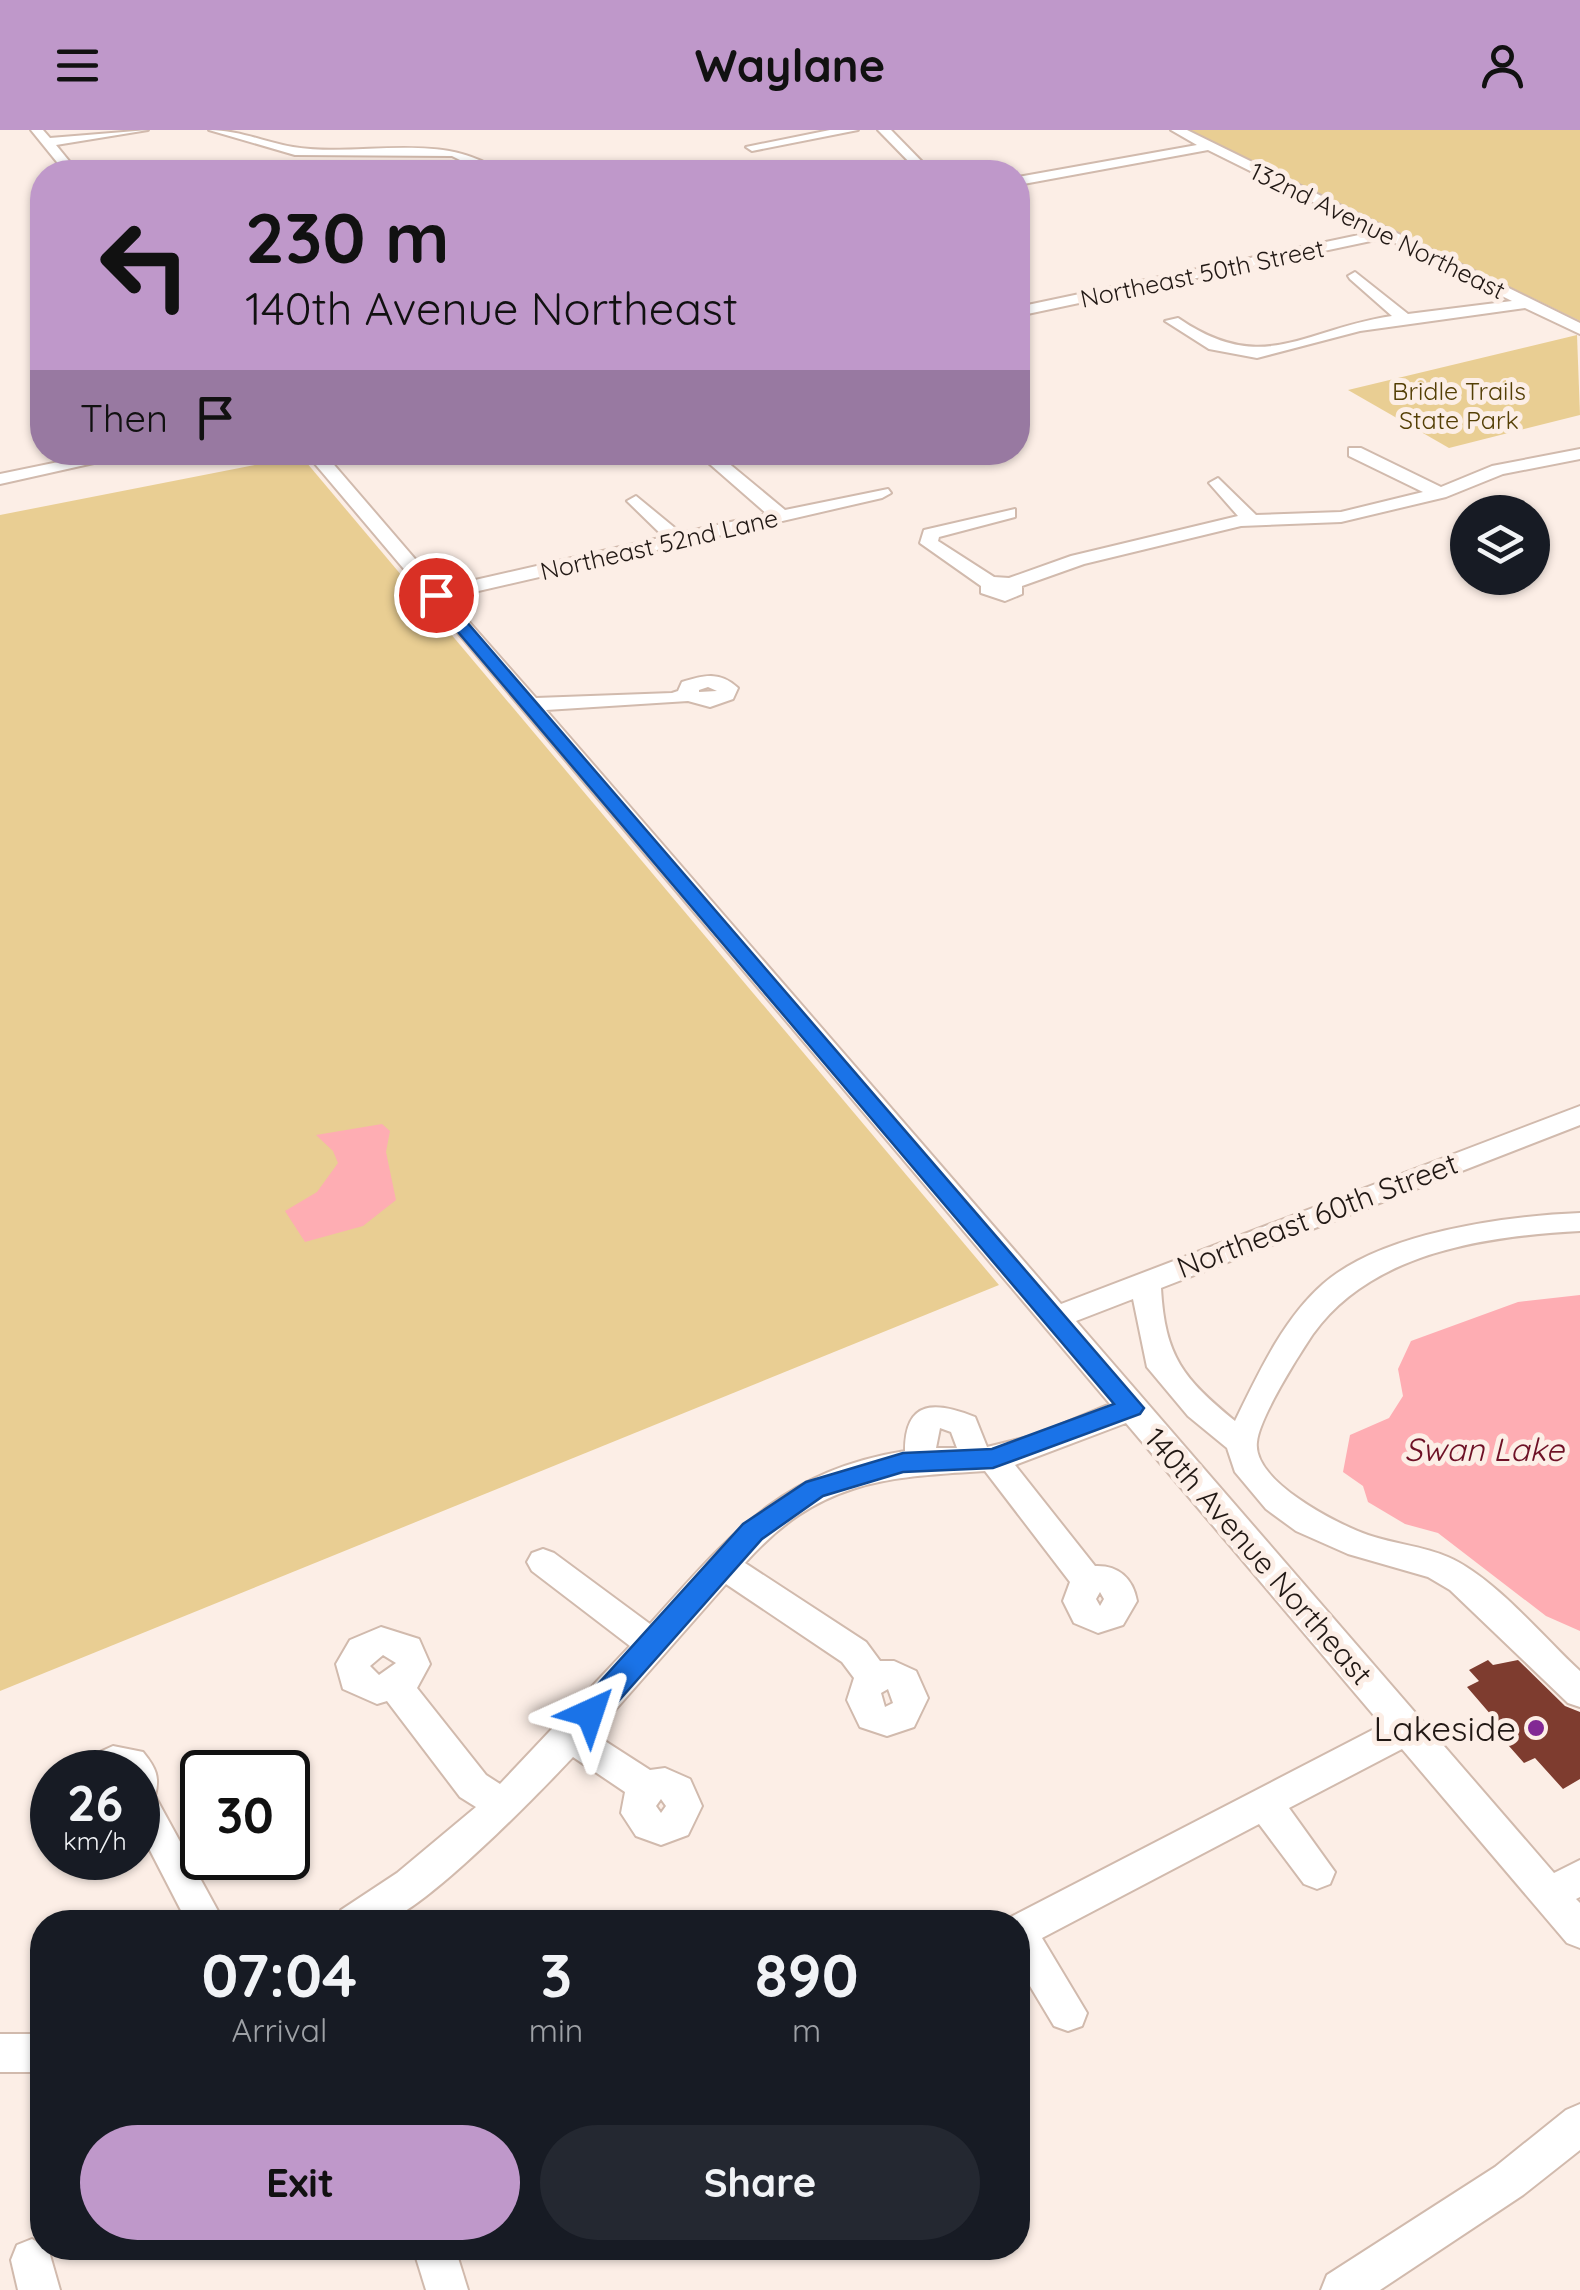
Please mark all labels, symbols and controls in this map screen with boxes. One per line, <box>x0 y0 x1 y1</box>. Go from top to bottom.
text: Waylane <box>695 37 885 93</box>
icon: menu <box>50 38 105 93</box>
icon: person <box>1475 38 1530 93</box>
street label: 132nd Avenue Northeast <box>1245 155 1511 305</box>
text: 230 m <box>245 193 450 281</box>
icon: left <box>80 200 210 330</box>
street label: Northeast 50th Street <box>1077 232 1327 314</box>
text: 140th Avenue Northeast <box>245 280 738 336</box>
park label: Bridle Trails State Park <box>1392 375 1526 435</box>
icon: arrive <box>188 390 243 445</box>
text: Then <box>80 394 168 442</box>
map controls <box>1450 495 1550 595</box>
button: layers <box>1450 495 1550 595</box>
street label: Northeast 52nd Lane <box>537 502 781 586</box>
pin <box>394 553 479 638</box>
icon: arrive <box>409 568 464 623</box>
street label: Northeast 60th Street <box>1171 1144 1463 1286</box>
street label: 140th Avenue Northeast <box>1137 1419 1381 1693</box>
water label: Swan Lake <box>1404 1429 1566 1469</box>
position arrow <box>538 1661 642 1765</box>
place label: Lakeside <box>1374 1706 1516 1750</box>
marker: Lakeside <box>1525 1717 1547 1739</box>
speed limit sign: 30 <box>180 1750 310 1880</box>
text: 26 <box>67 1771 123 1834</box>
text: km/h <box>63 1825 127 1856</box>
text: 07:04 <box>201 1937 357 2012</box>
text: 3 <box>540 1937 572 2012</box>
text: 890 <box>755 1937 859 2012</box>
text: Arrival <box>231 2010 327 2050</box>
text: min <box>529 2010 583 2050</box>
text: m <box>792 2010 821 2050</box>
button: Exit <box>80 2125 520 2240</box>
button: Share <box>540 2125 980 2240</box>

